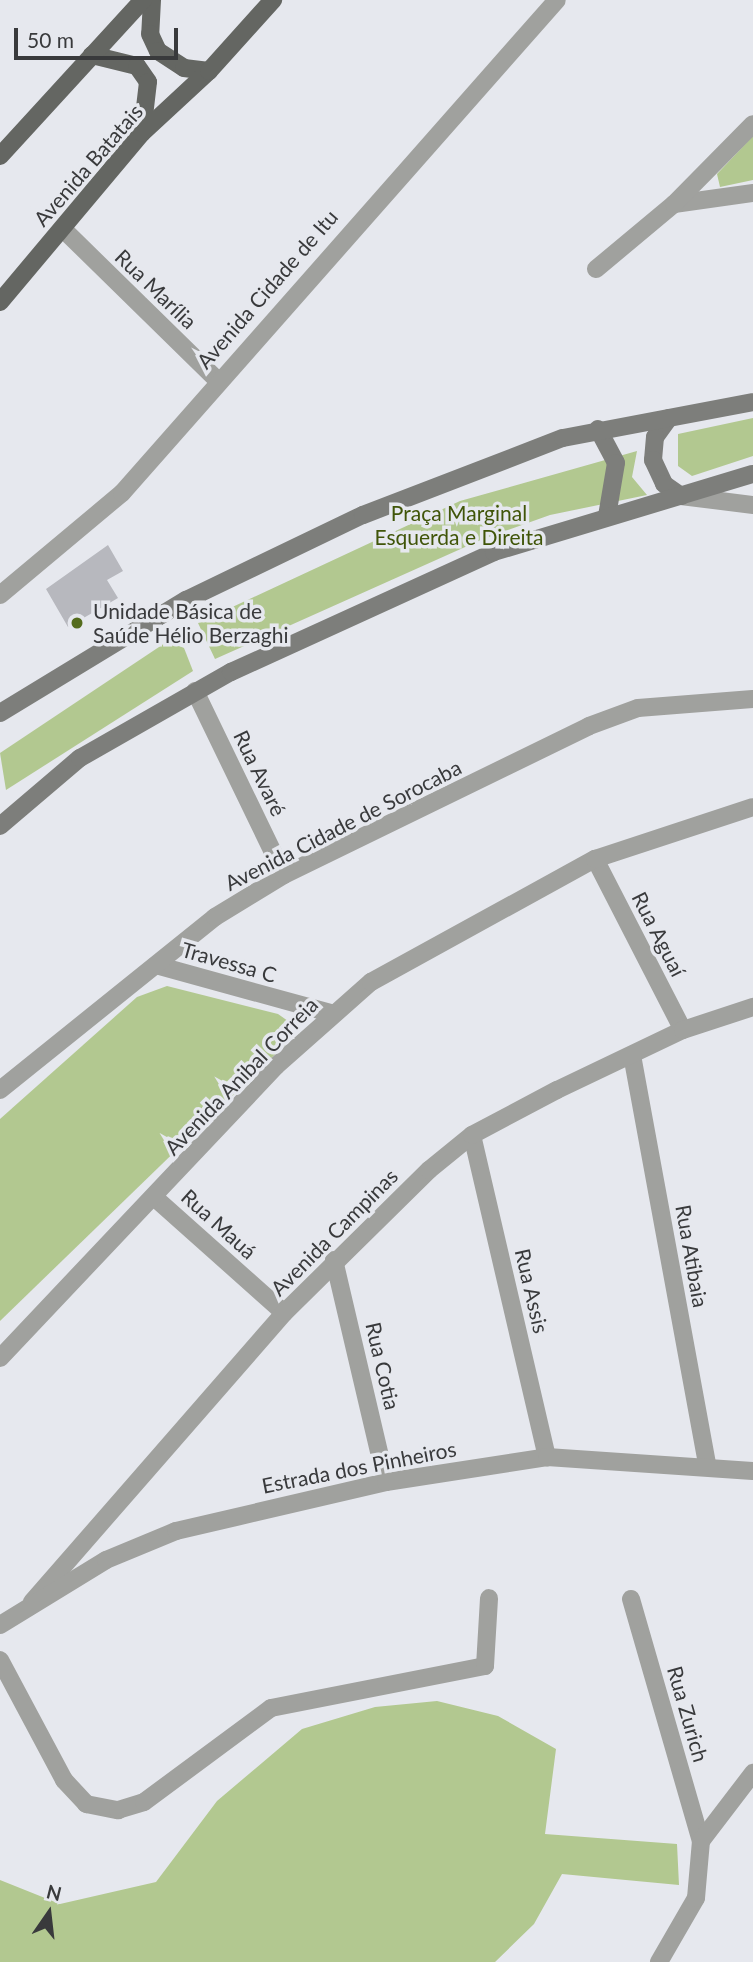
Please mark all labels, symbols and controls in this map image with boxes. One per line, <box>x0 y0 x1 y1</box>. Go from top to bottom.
scale bar <box>18 14 182 58</box>
text: 50 m <box>27 27 74 52</box>
street label: Avenida Batatais <box>28 99 148 231</box>
street label: Avenida Cidade de Itu <box>191 205 343 373</box>
street label: Rua Marília <box>110 244 202 334</box>
park label: Praça Marginal Esquerda e Direita <box>375 500 543 550</box>
place label: Unidade Básica de Saúde Hélio Berzaghi <box>93 598 288 648</box>
marker: Unidade Básica de Saúde Hélio Berzaghi <box>67 613 87 633</box>
street label: Rua Avaré <box>228 726 292 820</box>
street label: Avenida Cidade de Sorocaba <box>221 754 465 896</box>
street label: Rua Aguaí <box>627 887 691 981</box>
street label: Travessa C <box>179 936 279 988</box>
street label: Avenida Anibal Correia <box>159 992 323 1160</box>
street label: Avenida Campinas <box>265 1163 403 1301</box>
street label: Rua Mauá <box>176 1184 262 1264</box>
street label: Rua Atibaia <box>671 1202 713 1310</box>
street label: Rua Assis <box>510 1246 554 1336</box>
street label: Rua Cotia <box>361 1320 405 1412</box>
street label: Estrada dos Pinheiros <box>260 1436 458 1498</box>
street label: Rua Zurich <box>662 1663 714 1765</box>
north arrow <box>14 1878 84 1948</box>
text: N <box>44 1879 64 1905</box>

